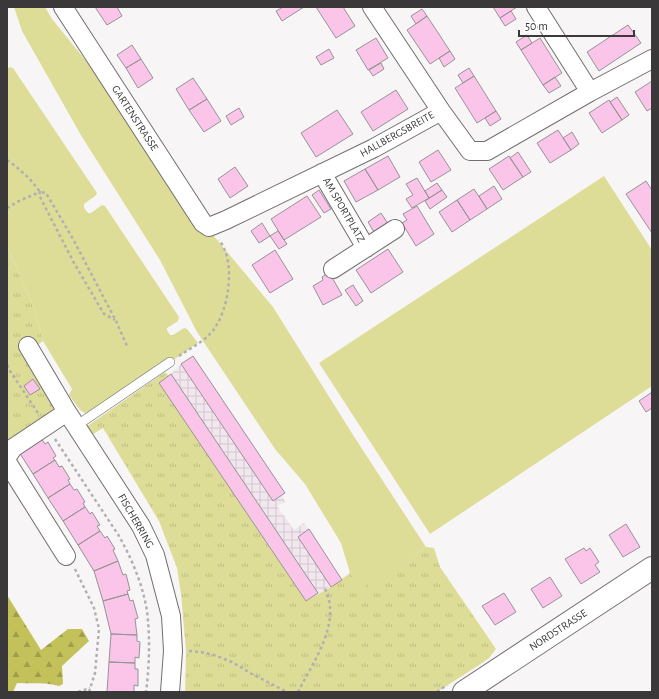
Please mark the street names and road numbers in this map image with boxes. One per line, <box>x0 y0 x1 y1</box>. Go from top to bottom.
street label: GARTENSTRASSE <box>110 83 161 153</box>
street label: HALLBERGSBREITE <box>358 109 436 159</box>
street label: AM SPORTPLATZ <box>321 176 367 245</box>
street label: FISCHERRING <box>116 492 156 550</box>
street label: NORDSTRASSE <box>527 607 589 653</box>

